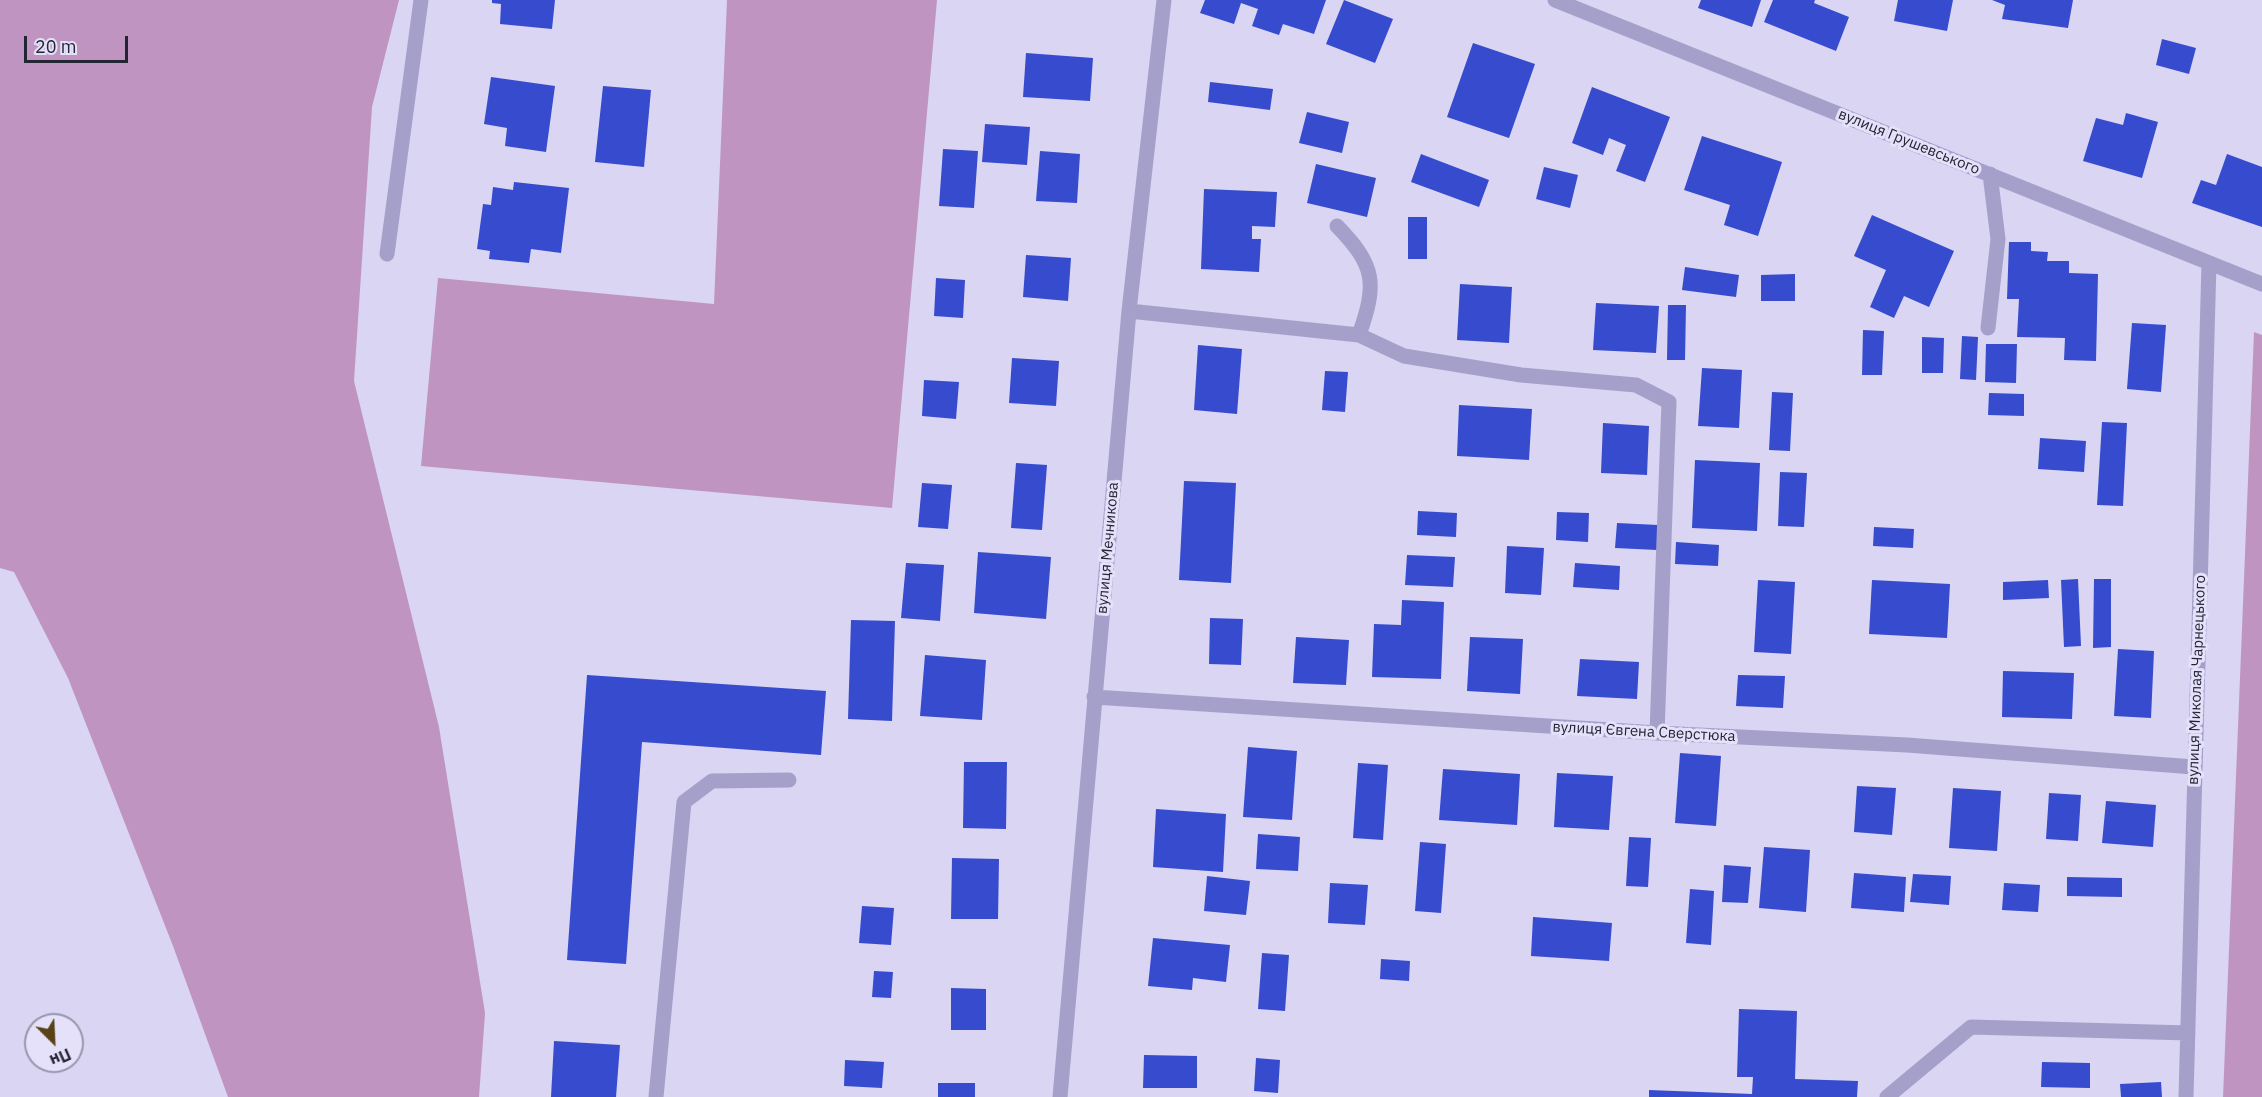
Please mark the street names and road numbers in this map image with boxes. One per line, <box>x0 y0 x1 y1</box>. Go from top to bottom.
street label: вулиця Грушевського <box>1836 105 1982 179</box>
street label: вулиця Мечникова <box>1093 481 1123 615</box>
street label: вулиця Миколая Чарнецького <box>2184 575 2210 785</box>
street label: вулиця Євгена Сверстюка <box>1552 718 1736 746</box>

